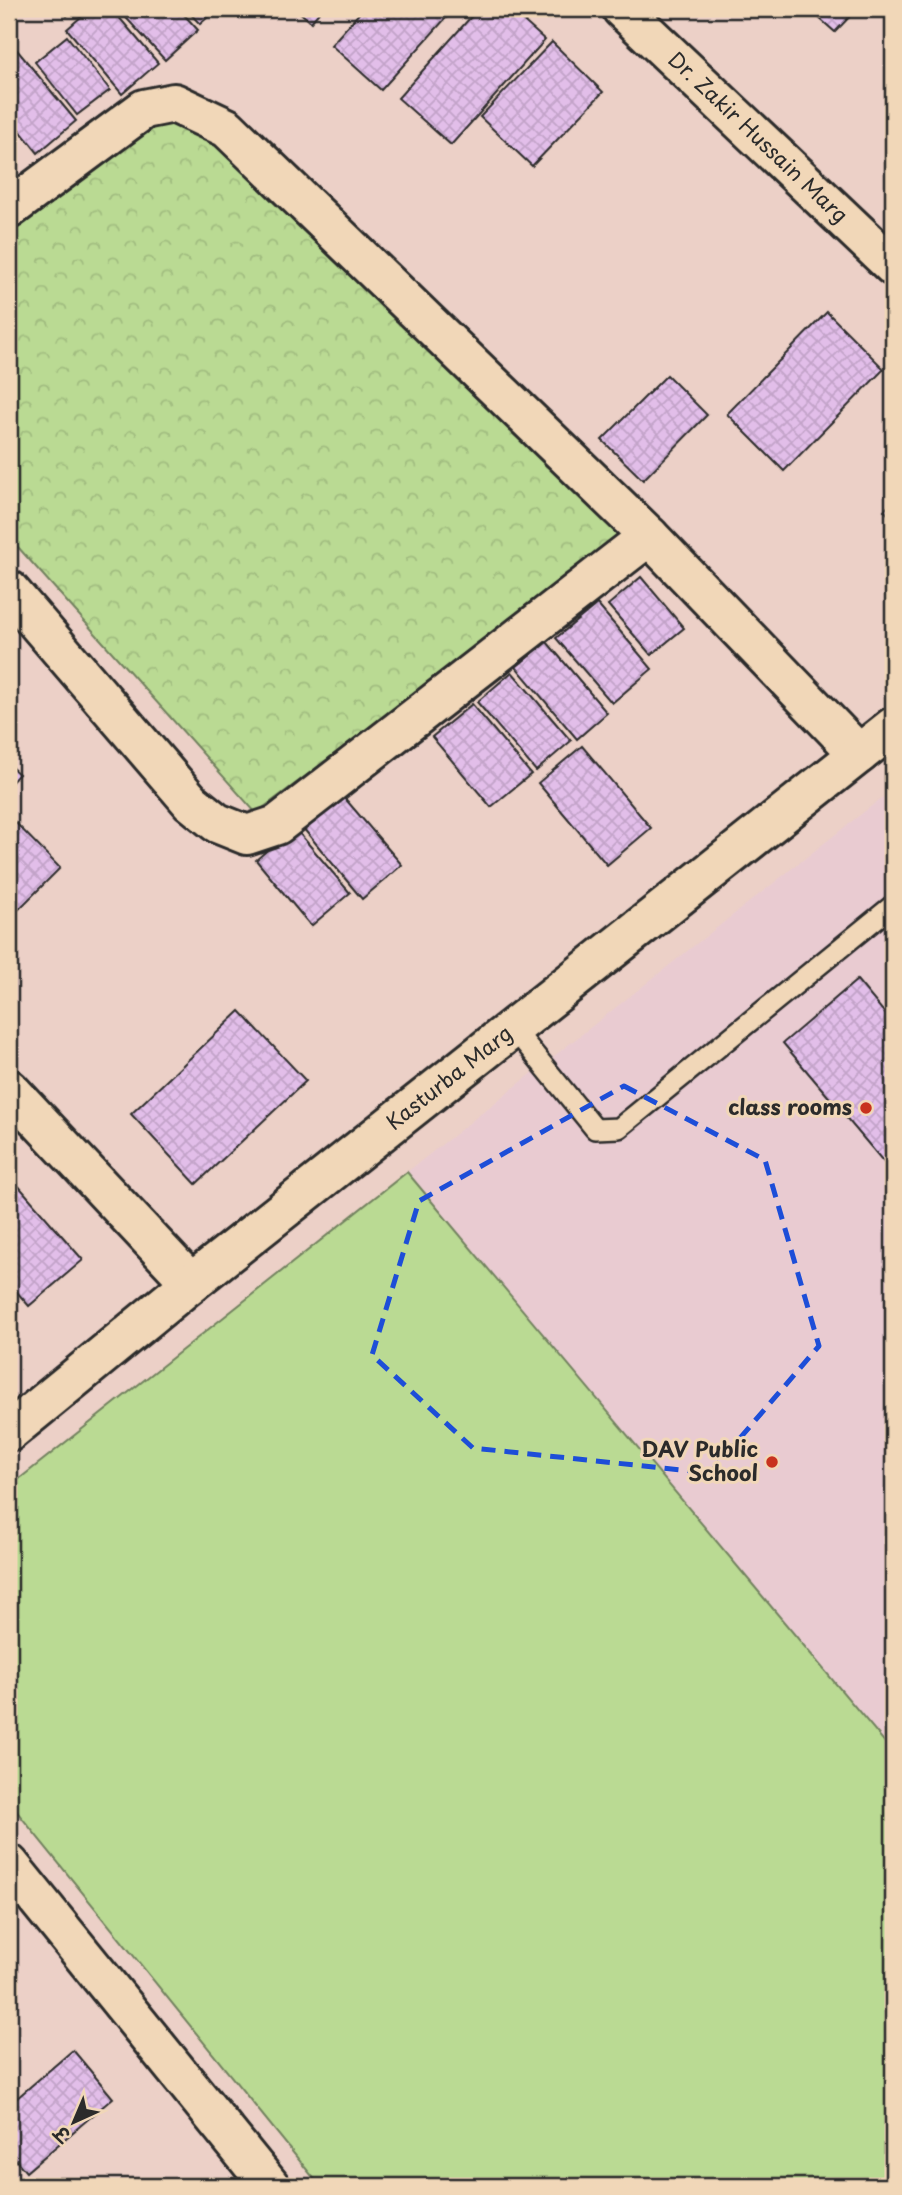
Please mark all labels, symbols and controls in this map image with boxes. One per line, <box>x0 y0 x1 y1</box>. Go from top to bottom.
street label: Dr. Zakir Hussain Marg <box>662 43 856 229</box>
street label: Kasturba Marg <box>378 1017 518 1137</box>
place label: class rooms <box>728 1090 852 1122</box>
marker: class rooms <box>858 1100 874 1116</box>
place label: DAV Public School <box>642 1432 758 1488</box>
marker: DAV Public School <box>764 1454 780 1470</box>
north arrow <box>38 2086 108 2156</box>
text: उ <box>46 2119 77 2151</box>

